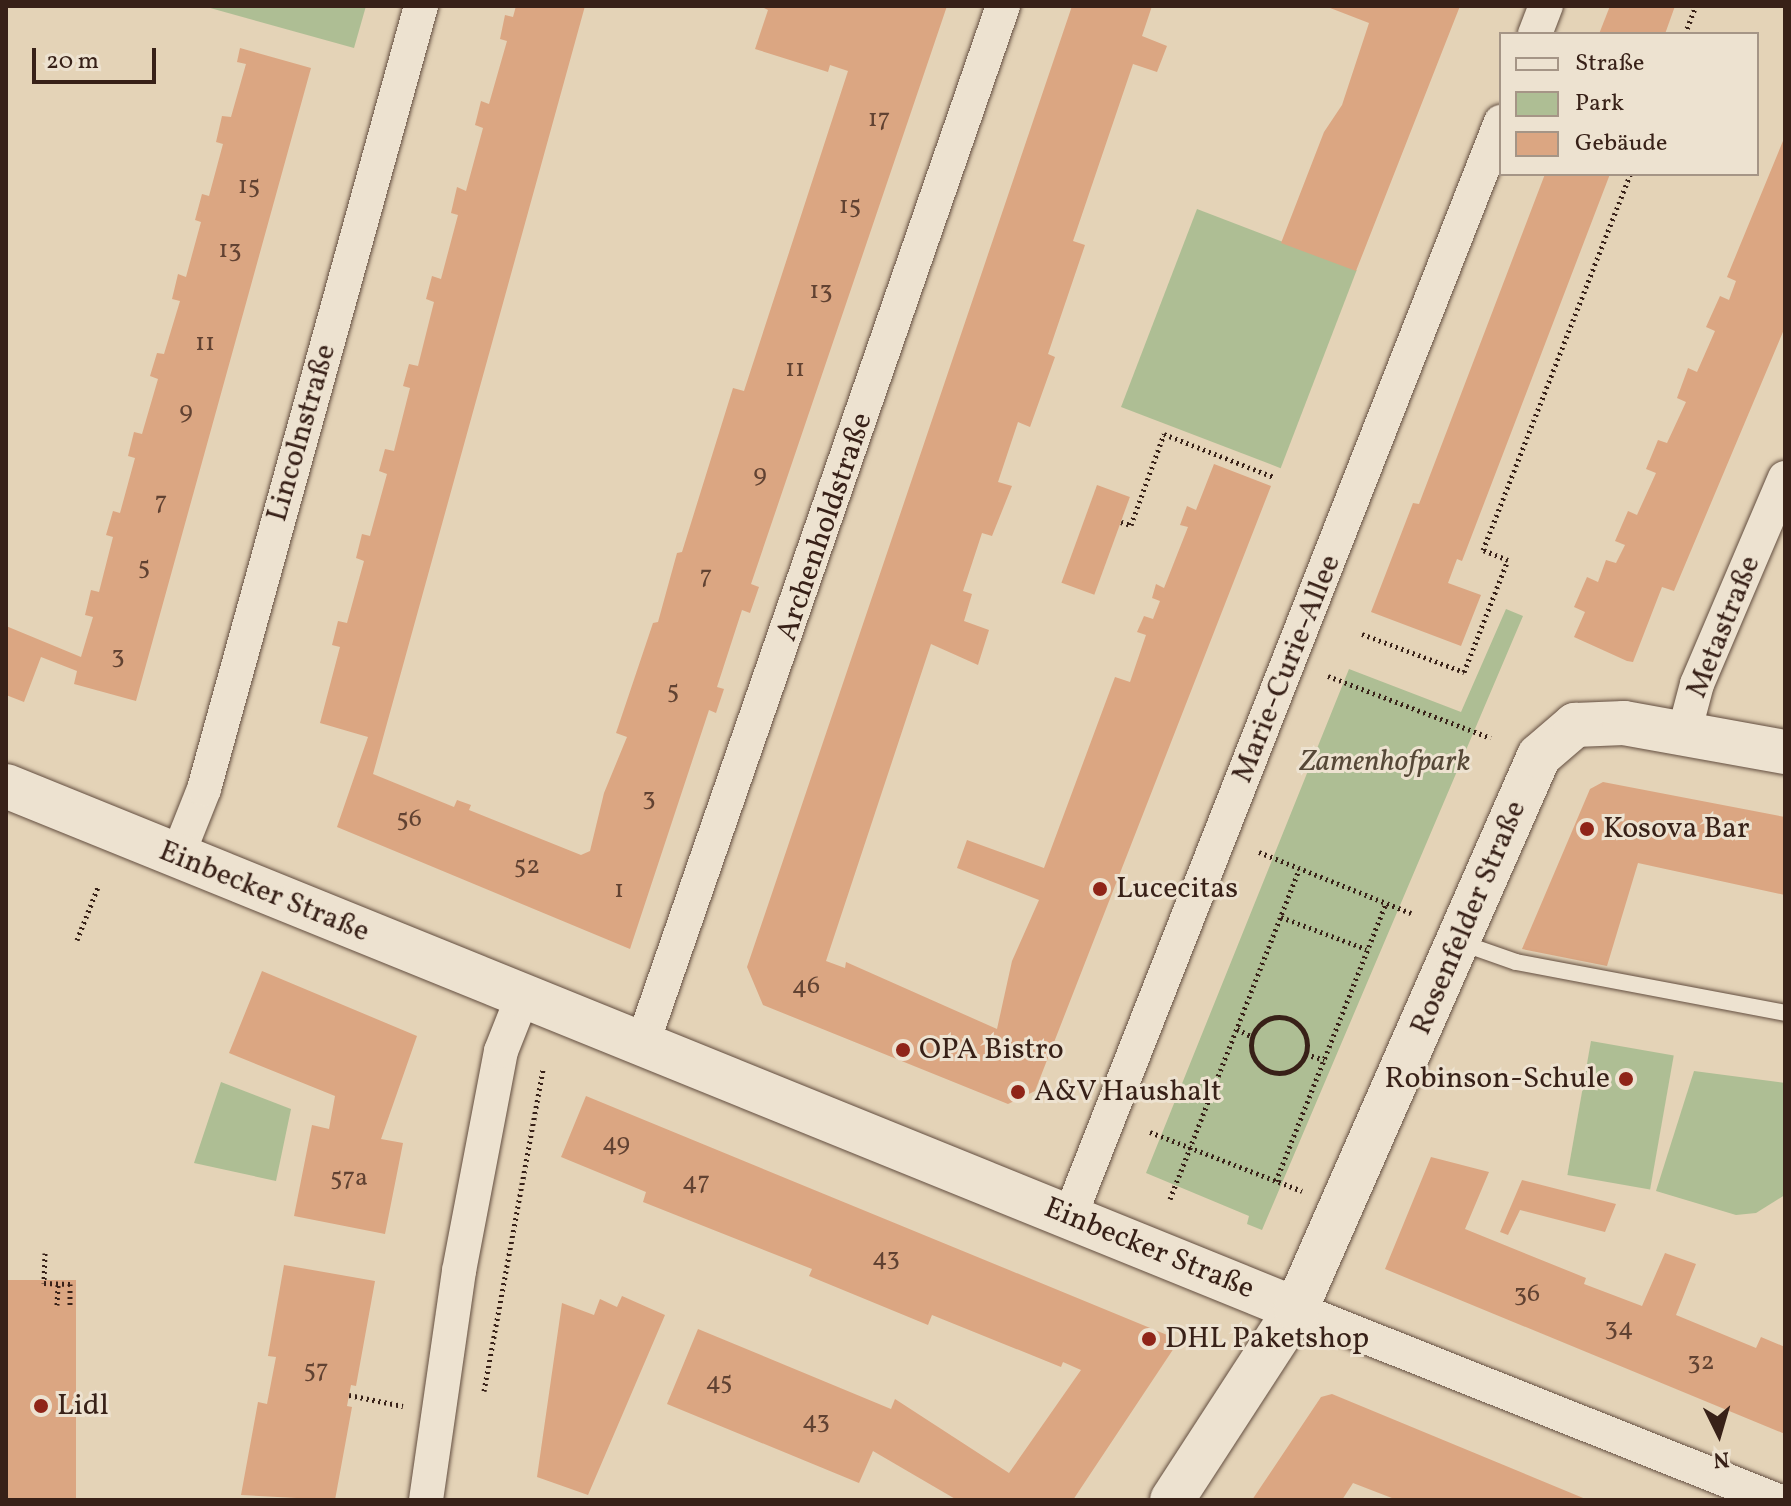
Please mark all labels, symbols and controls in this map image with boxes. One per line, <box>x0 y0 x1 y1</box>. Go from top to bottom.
scale bar <box>36 32 160 82</box>
legend <box>1499 32 1759 176</box>
text: 20 m <box>46 45 99 79</box>
text: Straße <box>1575 47 1644 81</box>
text: Park <box>1575 87 1624 121</box>
house number: 17 <box>868 104 890 136</box>
text: Gebäude <box>1575 127 1667 161</box>
house number: 15 <box>238 171 260 203</box>
house number: 15 <box>839 191 861 223</box>
house number: 13 <box>218 235 242 267</box>
house number: 13 <box>809 276 833 308</box>
house number: 11 <box>195 328 215 360</box>
street label: Lincolnstraße <box>260 340 344 526</box>
house number: 11 <box>785 354 805 386</box>
house number: 9 <box>179 396 193 428</box>
street label: Archenholdstraße <box>769 408 881 646</box>
house number: 9 <box>753 459 767 491</box>
house number: 7 <box>155 487 167 519</box>
street label: Marie-Curie-Allee <box>1225 550 1349 788</box>
street label: Metastraße <box>1679 551 1769 703</box>
house number: 5 <box>138 552 150 584</box>
house number: 7 <box>700 561 712 593</box>
house number: 3 <box>111 641 125 673</box>
house number: 5 <box>667 676 679 708</box>
park label: Zamenhofpark <box>1300 744 1470 780</box>
house number: 3 <box>642 783 656 815</box>
street label: Rosenfelder Straße <box>1403 796 1535 1040</box>
house number: 56 <box>396 804 422 836</box>
place label: Kosova Bar <box>1603 811 1750 847</box>
marker: Kosova Bar <box>1578 820 1596 838</box>
street label: Einbecker Straße <box>154 833 374 951</box>
house number: 52 <box>514 851 540 883</box>
place label: Lucecitas <box>1116 871 1238 907</box>
house number: 1 <box>614 875 624 907</box>
marker: Lucecitas <box>1091 880 1109 898</box>
house number: 46 <box>792 971 820 1003</box>
place label: OPA Bistro <box>919 1032 1064 1068</box>
marker: OPA Bistro <box>894 1041 912 1059</box>
place label: Robinson-Schule <box>1385 1061 1610 1097</box>
marker: Robinson-Schule <box>1617 1070 1635 1088</box>
place label: A&V Haushalt <box>1034 1074 1222 1110</box>
marker: A&V Haushalt <box>1009 1083 1027 1101</box>
house number: 49 <box>602 1128 630 1160</box>
house number: 57a <box>330 1163 368 1195</box>
house number: 47 <box>682 1167 710 1199</box>
street label: Einbecker Straße <box>1039 1190 1259 1308</box>
house number: 43 <box>872 1243 900 1275</box>
house number: 36 <box>1514 1279 1540 1311</box>
house number: 34 <box>1605 1313 1633 1345</box>
place label: DHL Paketshop <box>1165 1321 1369 1357</box>
marker: DHL Paketshop <box>1140 1330 1158 1348</box>
house number: 32 <box>1687 1347 1715 1379</box>
house number: 57 <box>303 1355 329 1387</box>
house number: 45 <box>705 1367 733 1399</box>
place label: Lidl <box>57 1388 109 1424</box>
north arrow <box>1679 1394 1759 1474</box>
marker: Lidl <box>32 1397 50 1415</box>
house number: 43 <box>802 1406 830 1438</box>
text: N <box>1712 1442 1730 1475</box>

